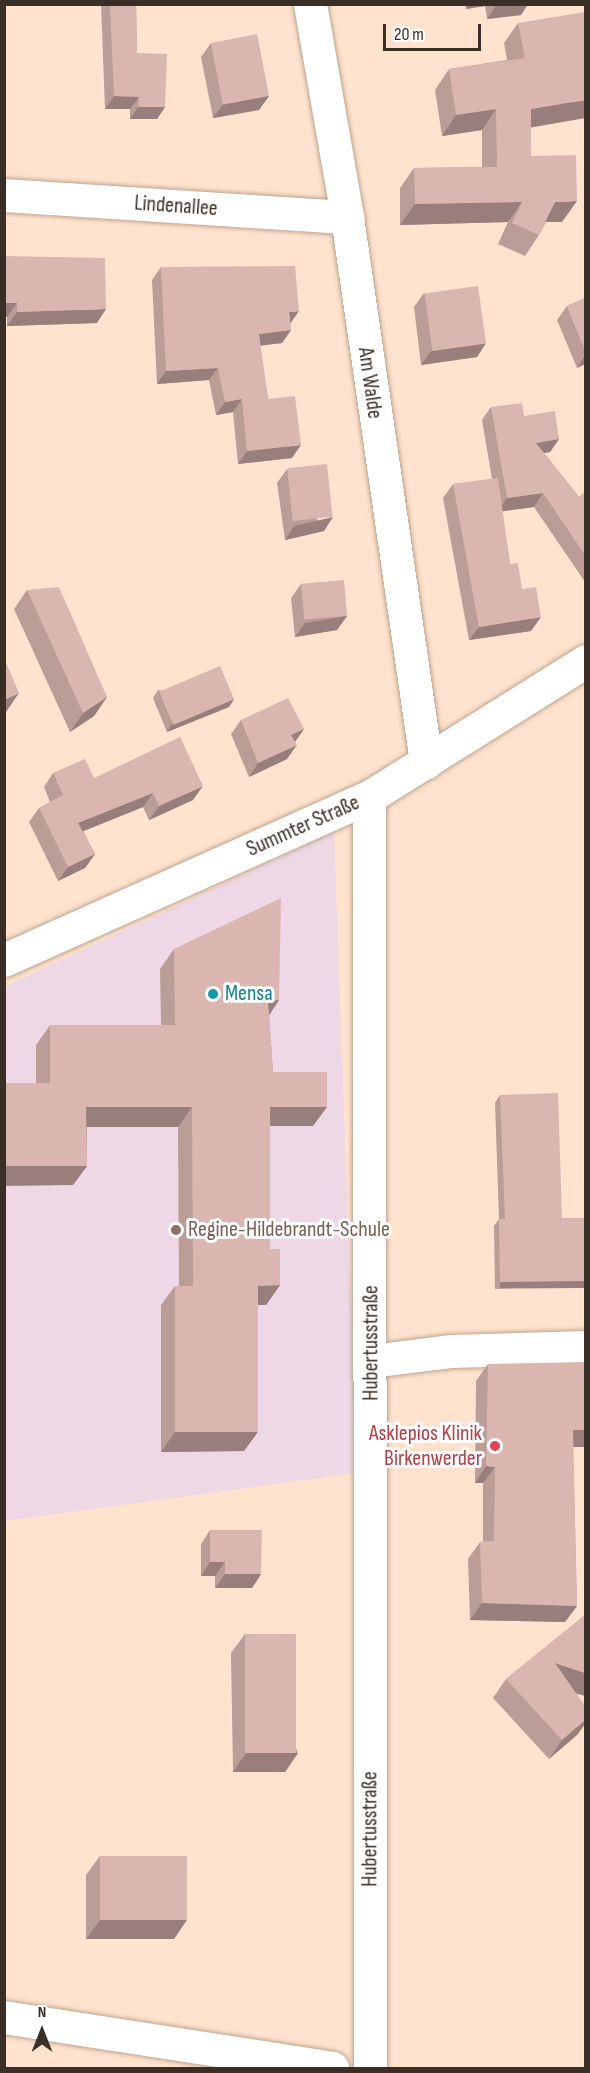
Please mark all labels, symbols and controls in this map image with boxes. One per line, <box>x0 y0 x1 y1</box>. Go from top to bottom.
scale bar <box>386 12 484 50</box>
text: 20 m <box>394 24 424 45</box>
street label: Lindenallee <box>133 190 219 222</box>
street label: Am Walde <box>352 346 388 420</box>
street label: Summter Straße <box>242 789 364 863</box>
place label: Mensa <box>225 981 273 1007</box>
marker: Mensa <box>206 987 220 1001</box>
place label: Regine-Hildebrandt-Schule <box>188 1217 390 1243</box>
marker: Regine-Hildebrandt-Schule <box>169 1223 183 1237</box>
street label: Hubertusstraße <box>358 1285 384 1401</box>
place label: Asklepios Klinik Birkenwerder <box>369 1420 482 1472</box>
marker: Asklepios Klinik Birkenwerder <box>486 1437 504 1455</box>
street label: Hubertusstraße <box>357 1771 383 1887</box>
north arrow <box>12 2001 72 2061</box>
text: N <box>38 2003 46 2022</box>

